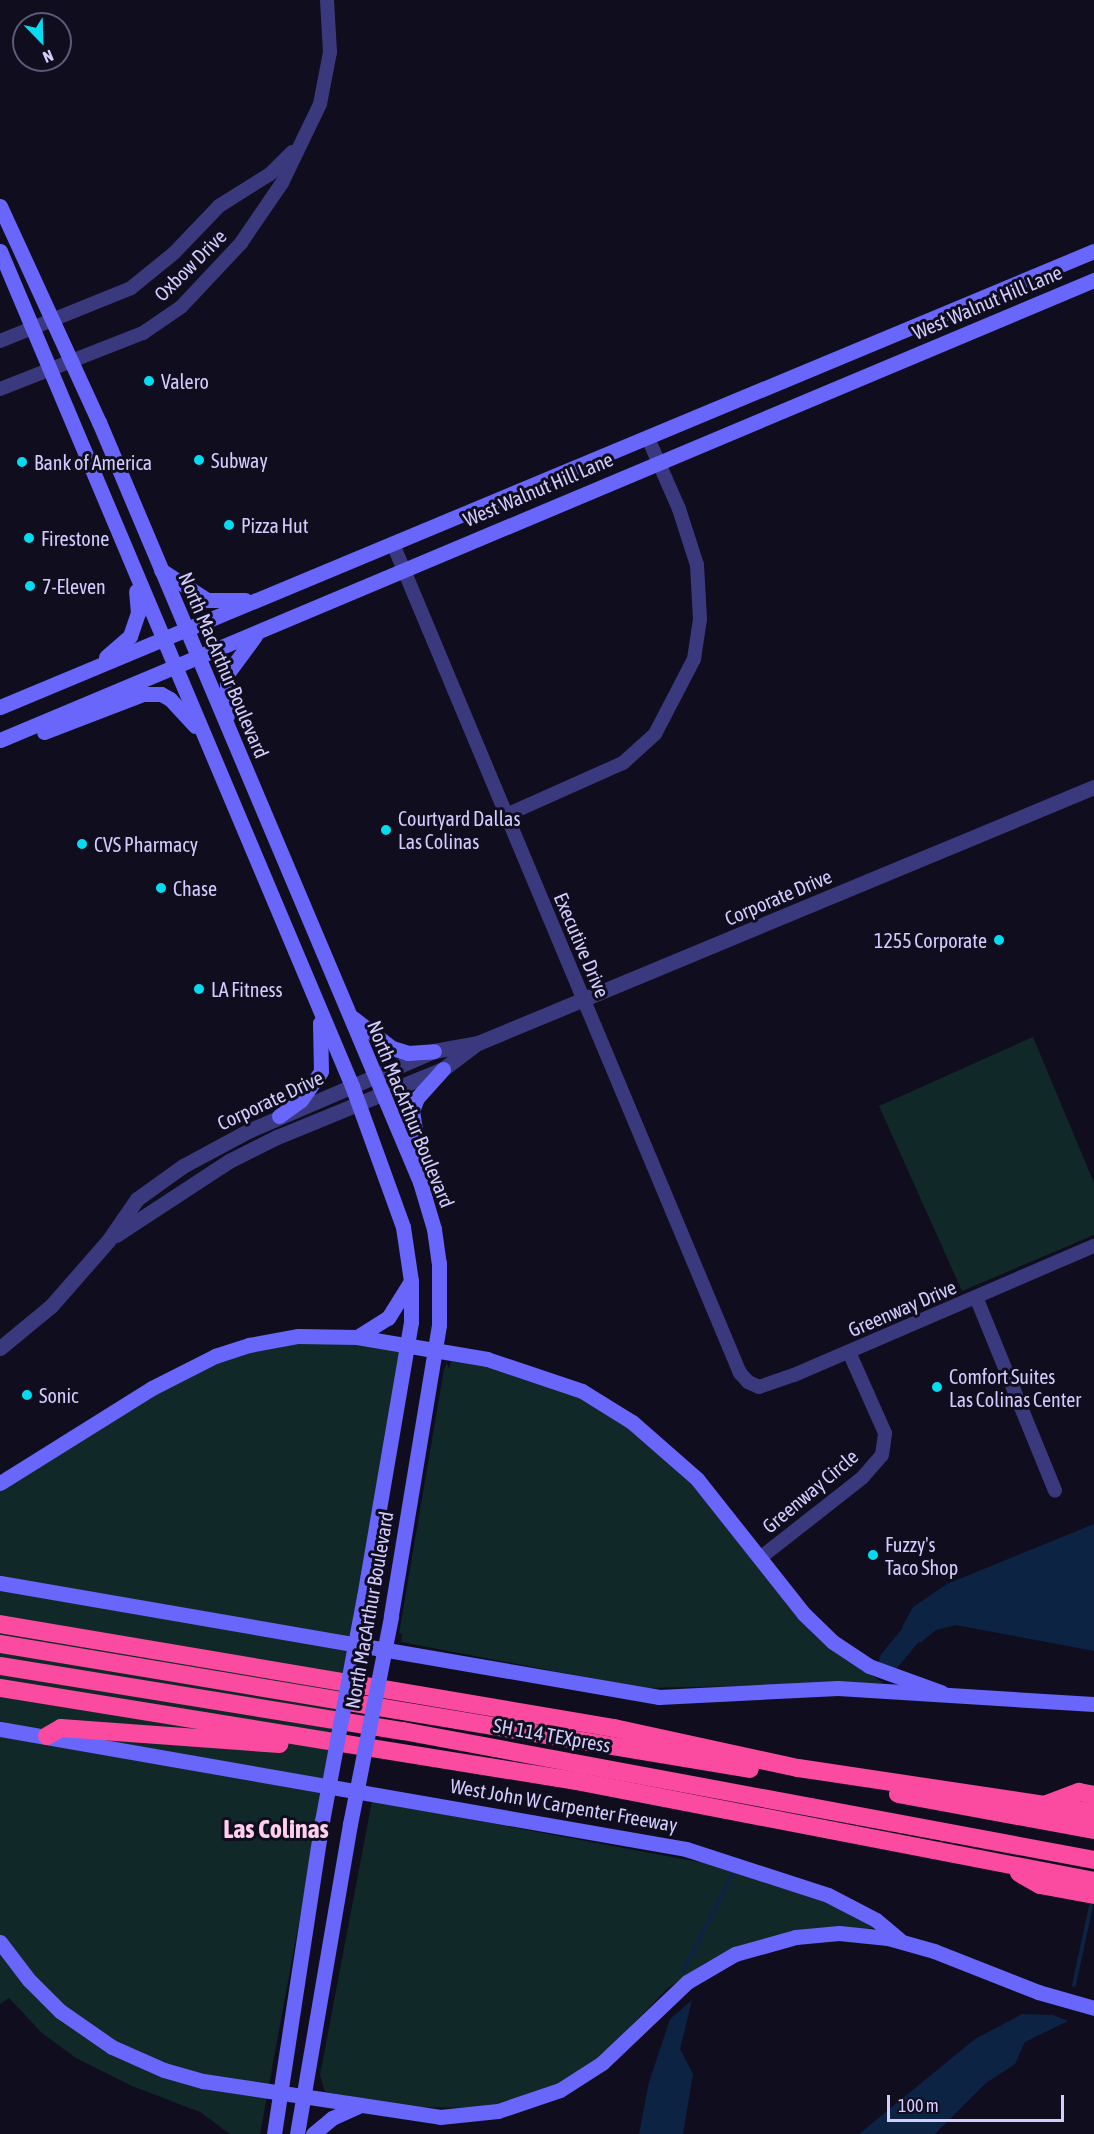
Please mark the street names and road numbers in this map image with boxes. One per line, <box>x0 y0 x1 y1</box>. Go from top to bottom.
street label: Oxbow Drive <box>149 224 231 306</box>
street label: West Walnut Hill Lane <box>909 260 1065 344</box>
street label: West Walnut Hill Lane <box>460 447 616 531</box>
street label: North MacArthur Boulevard <box>174 568 274 762</box>
street label: Corporate Drive <box>721 864 835 930</box>
street label: Executive Drive <box>549 889 615 1001</box>
street label: North MacArthur Boulevard <box>362 1017 460 1211</box>
street label: Corporate Drive <box>213 1065 327 1135</box>
street label: Greenway Drive <box>844 1274 960 1342</box>
street label: Greenway Circle <box>757 1444 863 1538</box>
street label: North MacArthur Boulevard <box>340 1510 398 1710</box>
street label: SH 114 TEXpress <box>492 1713 612 1757</box>
street label: West John W Carpenter Freeway <box>449 1773 679 1837</box>

